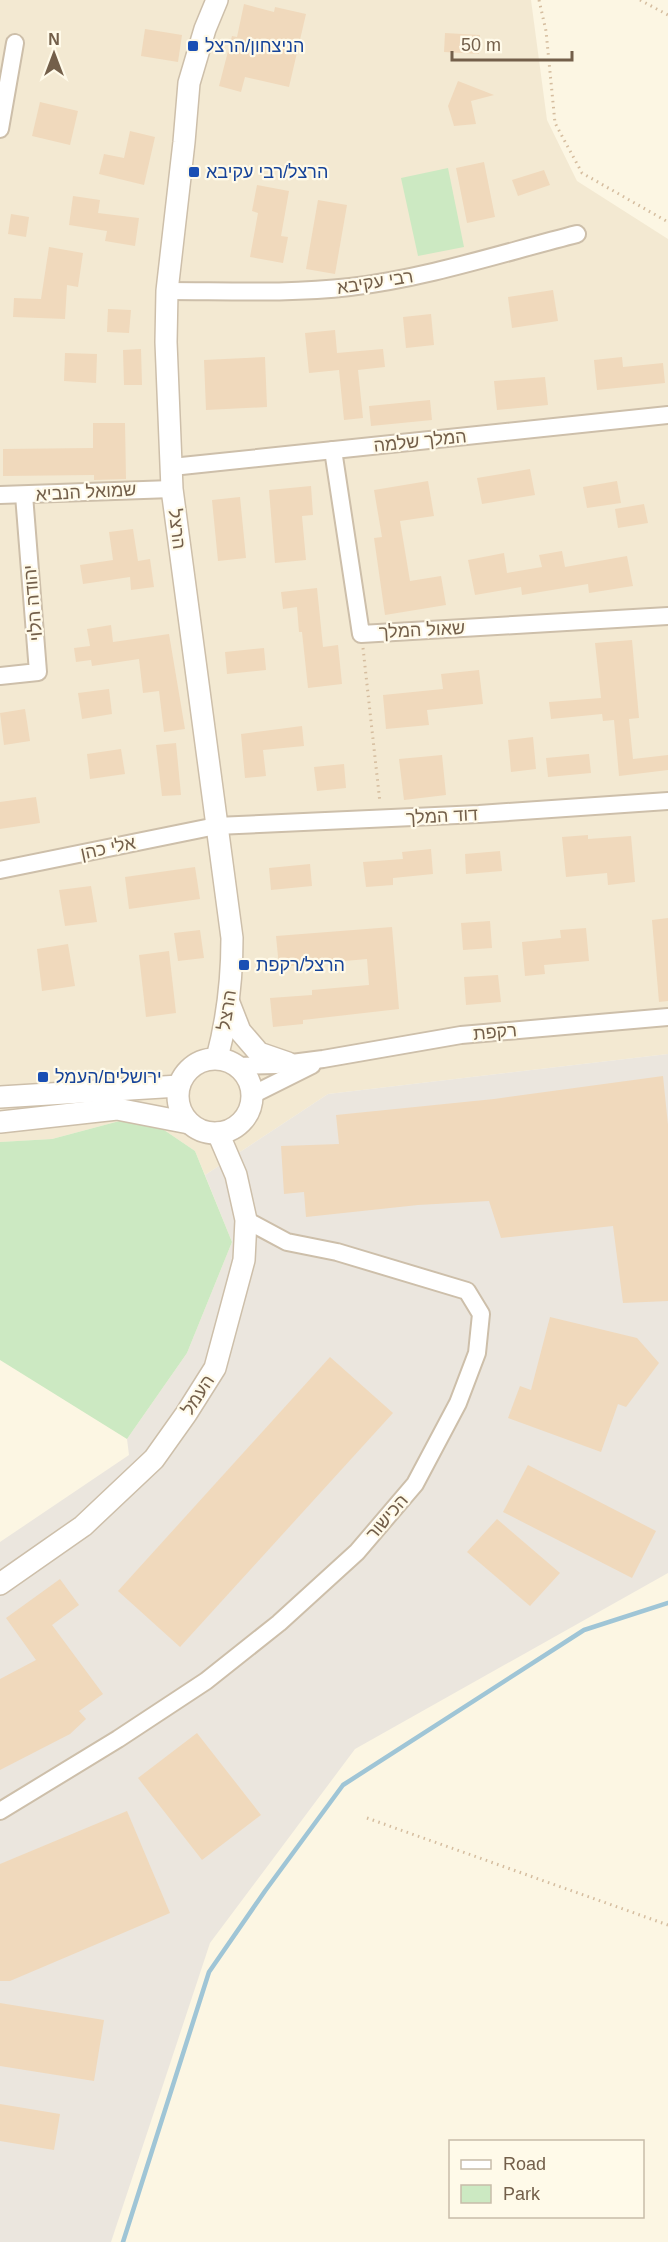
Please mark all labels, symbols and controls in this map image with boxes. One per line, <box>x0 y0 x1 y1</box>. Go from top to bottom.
north arrow <box>24 24 84 84</box>
scale bar <box>452 24 572 62</box>
text: N <box>48 31 60 48</box>
text: 50 m <box>461 35 501 55</box>
place label: הניצחון/הרצל <box>205 36 304 56</box>
marker: הניצחון/הרצל <box>186 39 200 53</box>
place label: הרצל/רבי עקיבא <box>206 162 328 182</box>
marker: הרצל/רבי עקיבא <box>187 165 201 179</box>
street label: רבי עקיבא <box>335 266 415 298</box>
street label: המלך שלמה <box>372 426 468 456</box>
street label: שמואל הנביא <box>35 479 137 505</box>
street label: הרצל <box>165 508 189 550</box>
street label: יהודה הלוי <box>20 564 46 642</box>
street label: שאול המלך <box>379 618 465 642</box>
street label: דוד המלך <box>406 804 479 828</box>
street label: אלי כהן <box>79 832 138 864</box>
place label: הרצל/רקפת <box>256 955 345 975</box>
marker: הרצל/רקפת <box>237 958 251 972</box>
street label: הרצל <box>214 988 240 1032</box>
street label: רקפת <box>472 1020 518 1044</box>
place label: ירושלים/העמל <box>55 1067 162 1087</box>
marker: ירושלים/העמל <box>36 1070 50 1084</box>
street label: העמל <box>178 1371 218 1419</box>
street label: הכישור <box>362 1490 412 1544</box>
legend <box>449 2140 644 2218</box>
text: Road <box>503 2154 546 2174</box>
text: Park <box>503 2184 541 2204</box>

